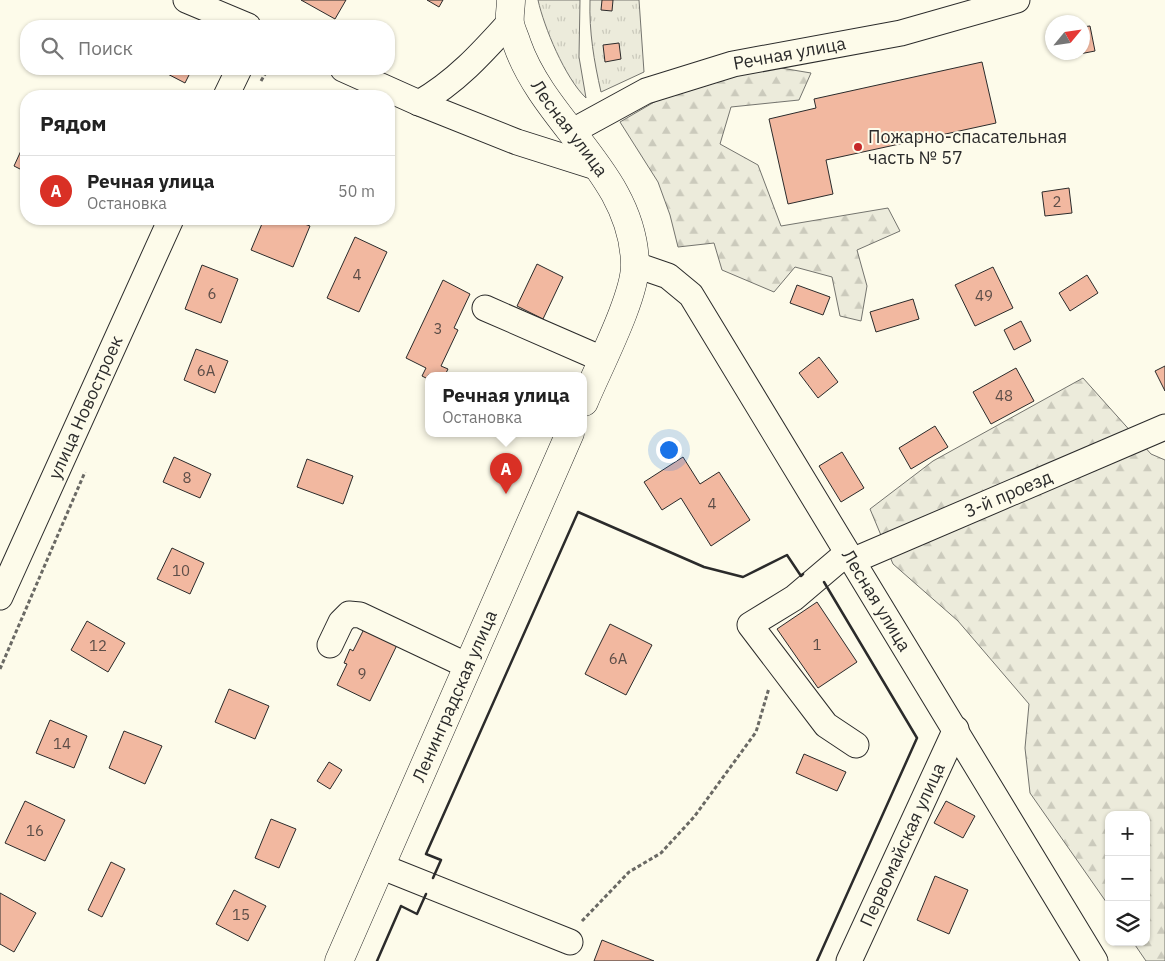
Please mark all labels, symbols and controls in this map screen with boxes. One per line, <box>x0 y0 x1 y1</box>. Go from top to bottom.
north arrow <box>1045 15 1090 60</box>
search box <box>20 20 395 75</box>
street label: Речная улица <box>731 31 848 75</box>
icon: search <box>38 34 66 62</box>
text: Поиск <box>78 36 133 60</box>
street label: Лесная улица <box>526 75 614 181</box>
text: Рядом <box>40 109 107 137</box>
place label: Пожарно-спасательная часть № 57 <box>868 125 1067 169</box>
marker: Пожарно-спасательная часть № 57 <box>852 141 864 153</box>
text: Речная улица <box>87 169 215 193</box>
text: A <box>51 181 61 201</box>
text: 50 m <box>338 181 375 201</box>
house number: 2 <box>1052 192 1062 211</box>
text: Остановка <box>87 193 167 213</box>
house number: 4 <box>352 265 362 284</box>
house number: 6 <box>207 284 217 303</box>
house number: 49 <box>975 286 993 305</box>
house number: 3 <box>433 319 443 338</box>
street label: улица Новостроек <box>43 332 128 483</box>
house number: 6А <box>197 361 216 380</box>
popup <box>425 372 587 437</box>
text: Речная улица <box>442 383 570 407</box>
house number: 48 <box>995 386 1013 405</box>
text: Остановка <box>442 407 522 427</box>
your location <box>656 437 682 463</box>
pin: A <box>490 453 522 494</box>
street label: 3-й проезд <box>961 465 1056 523</box>
house number: 8 <box>182 468 192 487</box>
house number: 4 <box>707 494 717 513</box>
street label: Лесная улица <box>837 545 917 656</box>
house number: 10 <box>172 561 190 580</box>
street label: Ленинградская улица <box>407 606 502 786</box>
house number: 1 <box>812 635 822 654</box>
house number: 12 <box>89 636 107 655</box>
house number: 6А <box>609 649 628 668</box>
house number: 9 <box>357 664 367 683</box>
house number: 14 <box>53 734 71 753</box>
street label: Первомайская улица <box>854 759 950 930</box>
map controls <box>1105 811 1150 946</box>
button: + <box>1105 811 1150 856</box>
house number: 16 <box>26 821 44 840</box>
button: − <box>1105 856 1150 901</box>
button: layers <box>1105 901 1150 946</box>
house number: 15 <box>232 905 250 924</box>

